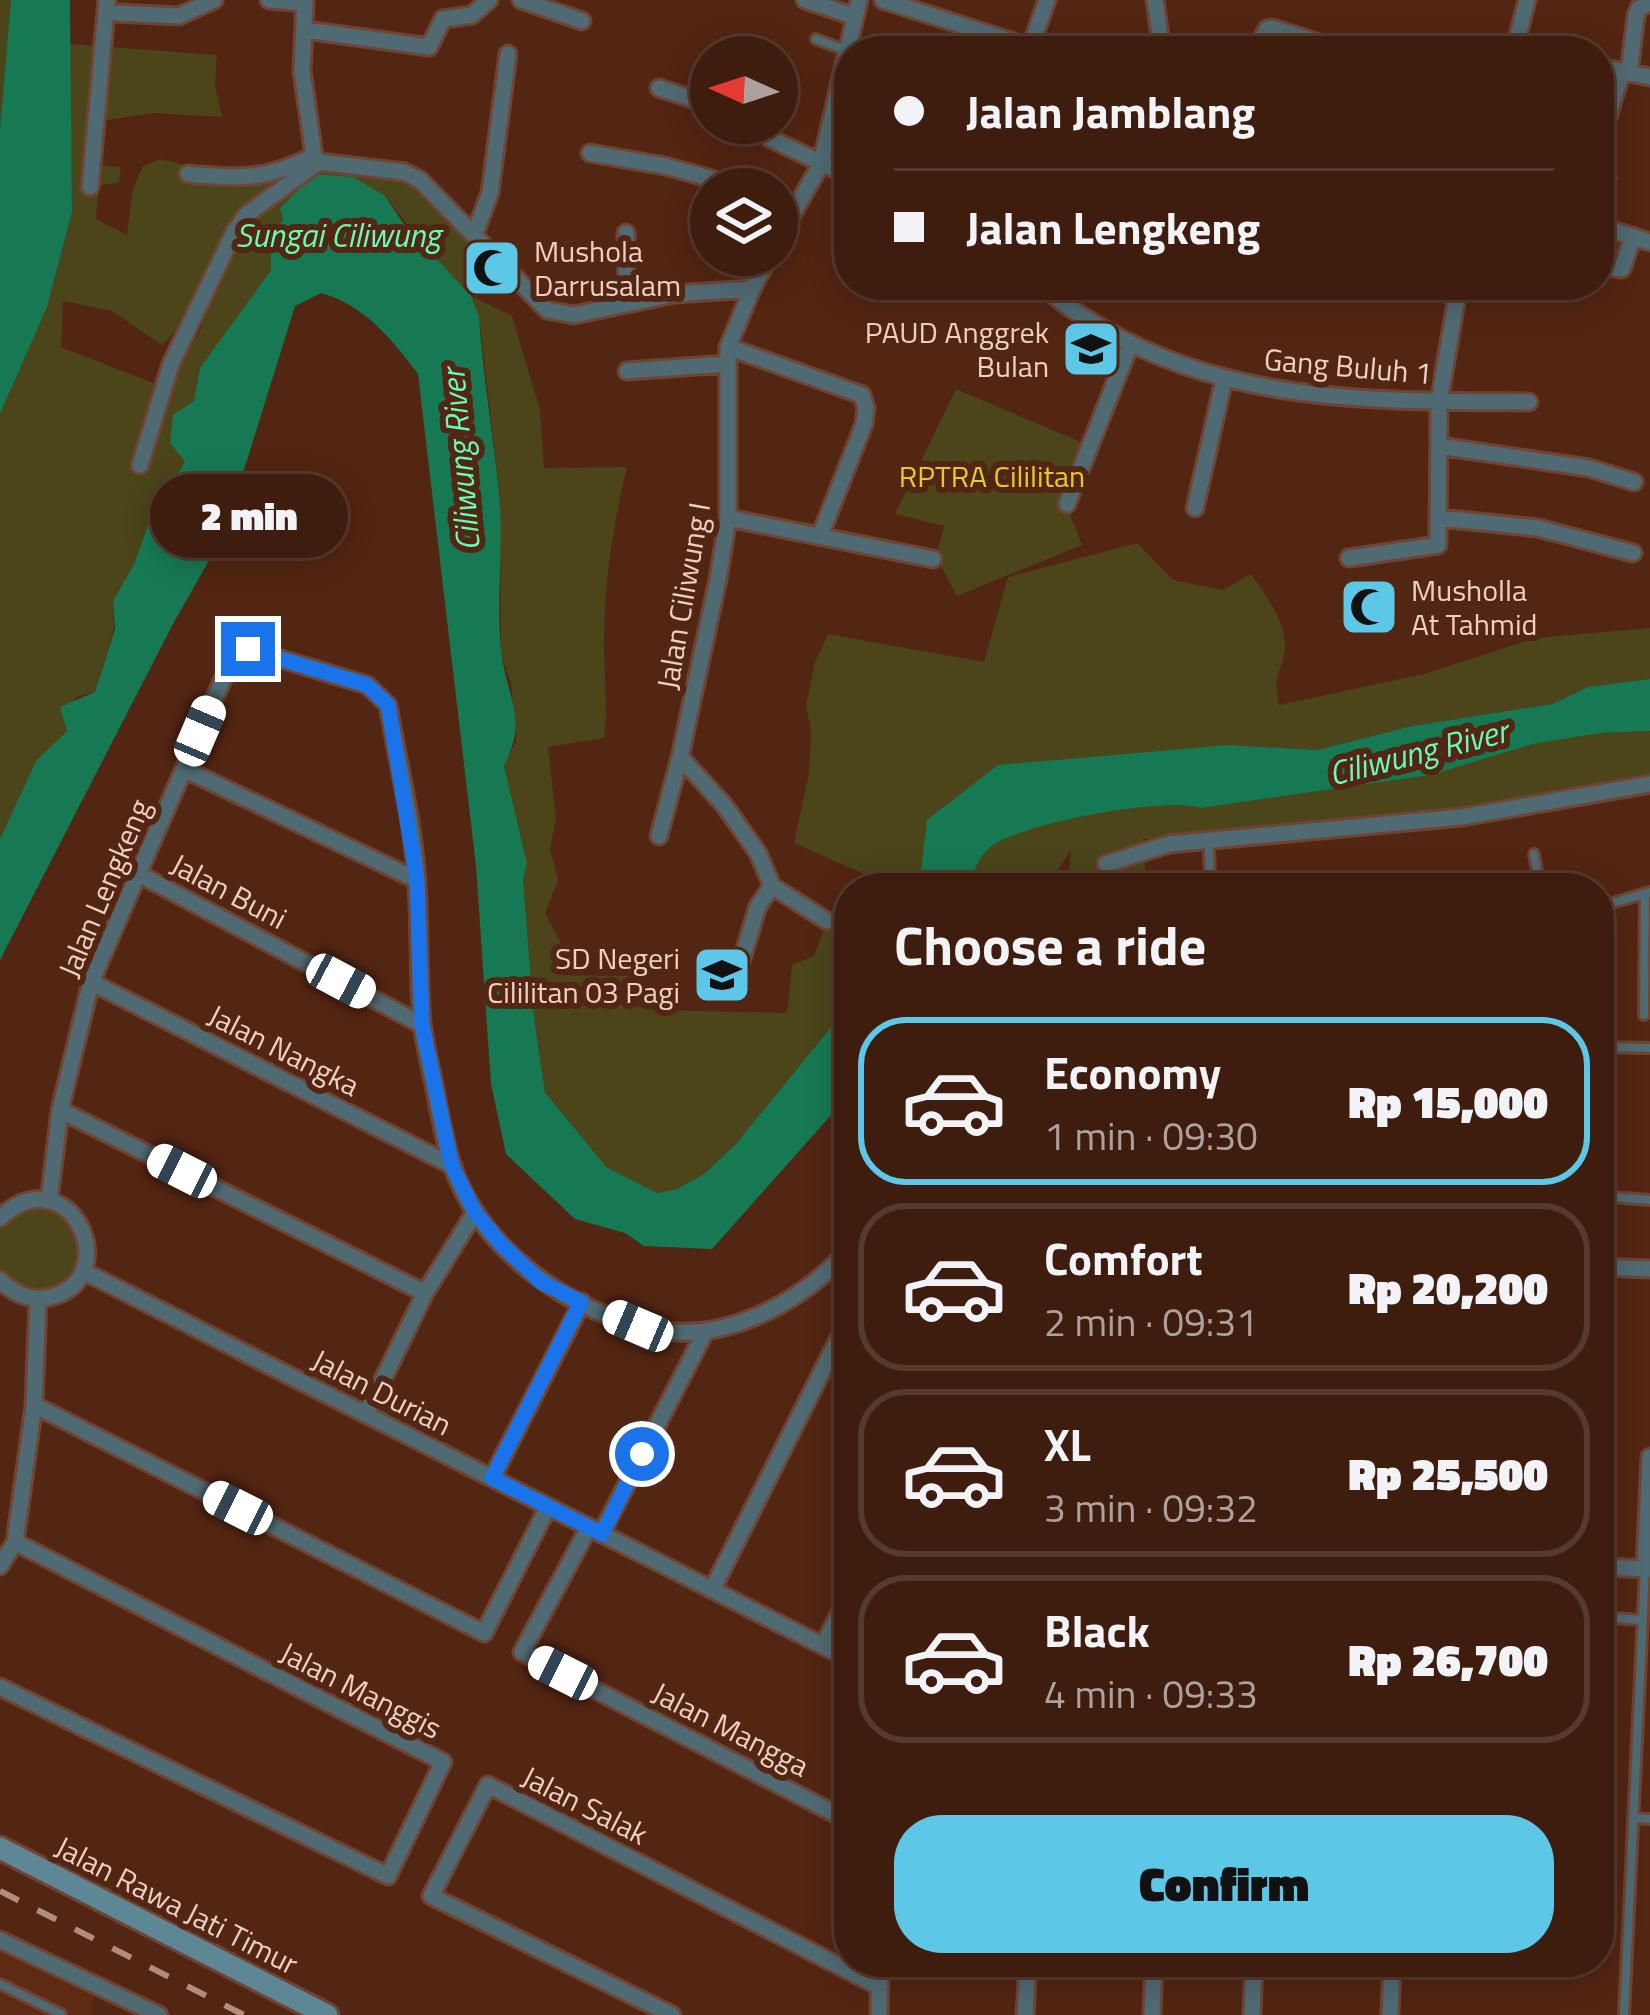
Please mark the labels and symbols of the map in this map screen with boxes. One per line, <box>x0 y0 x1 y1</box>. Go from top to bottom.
north arrow <box>690 36 798 144</box>
water label: Sungai Ciliwung <box>235 210 444 260</box>
place label: Mushola Darrusalam <box>534 228 681 308</box>
mosque icon: Mushola Darrusalam <box>461 237 523 299</box>
place label: PAUD Anggrek Bulan <box>865 309 1049 389</box>
school or university icon: PAUD Anggrek Bulan <box>1060 318 1122 380</box>
street label: Gang Buluh 1 <box>1262 336 1434 396</box>
water label: Ciliwung River <box>427 363 493 553</box>
park label: RPTRA Cililitan <box>899 453 1085 499</box>
callout: 2 min <box>149 475 347 559</box>
street label: Jalan Ciliwung I <box>644 499 722 693</box>
place label: Musholla At Tahmid <box>1411 567 1537 647</box>
mosque icon: Musholla At Tahmid <box>1338 576 1400 638</box>
route end <box>221 622 275 676</box>
car <box>169 691 231 771</box>
water label: Ciliwung River <box>1323 705 1516 798</box>
street label: Jalan Lengkeng <box>46 792 162 984</box>
street label: Jalan Buni <box>163 841 295 941</box>
place label: SD Negeri Cililitan 03 Pagi <box>487 935 680 1015</box>
school or university icon: SD Negeri Cililitan 03 Pagi <box>691 944 753 1006</box>
car <box>301 948 381 1014</box>
street label: Jalan Nangka <box>200 992 368 1108</box>
car <box>142 1139 222 1203</box>
car <box>598 1295 678 1357</box>
street label: Jalan Durian <box>304 1337 460 1447</box>
route start <box>615 1427 669 1481</box>
car <box>198 1476 278 1540</box>
street label: Jalan Manggis <box>272 1630 450 1750</box>
car <box>523 1641 603 1705</box>
street label: Jalan Mangga <box>645 1670 817 1788</box>
street label: Jalan Salak <box>514 1754 656 1856</box>
street label: Jalan Rawa Jati Timur <box>47 1824 307 1986</box>

